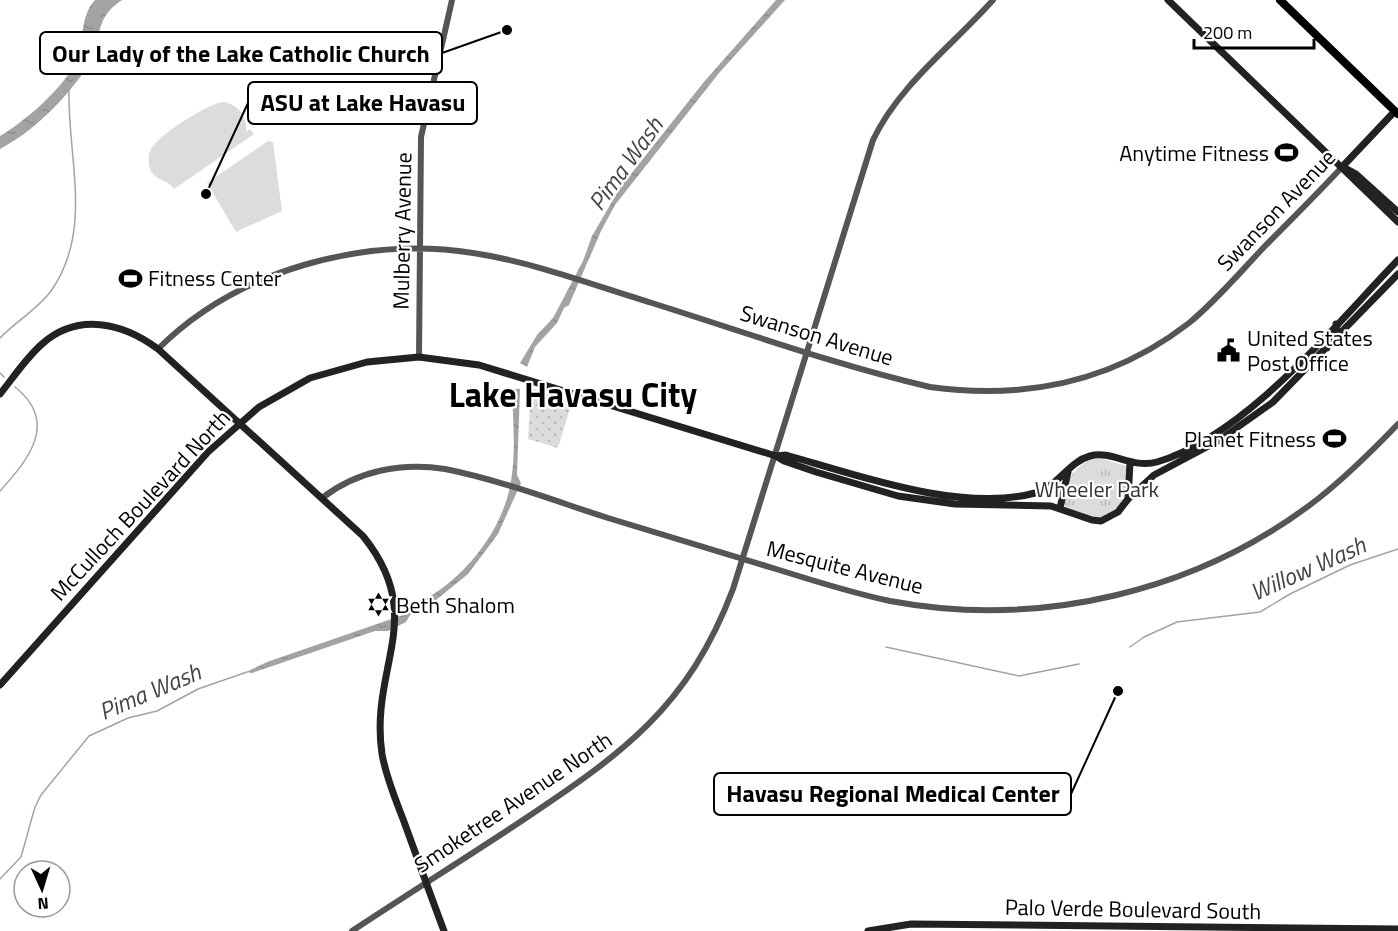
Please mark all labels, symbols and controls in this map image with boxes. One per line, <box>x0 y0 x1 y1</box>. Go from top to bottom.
scale bar <box>1194 12 1314 50</box>
text: 200 m <box>1203 19 1252 46</box>
callout: Our Lady of the Lake Catholic Church <box>40 32 442 74</box>
text: Our Lady of the Lake Catholic Church <box>52 35 430 71</box>
callout: ASU at Lake Havasu <box>248 82 477 124</box>
text: ASU at Lake Havasu <box>261 84 465 120</box>
water label: Pima Wash <box>579 108 672 218</box>
place label: Anytime Fitness <box>1119 136 1269 170</box>
sports icon: Anytime Fitness <box>1274 140 1300 166</box>
street label: Swanson Avenue <box>1209 141 1343 279</box>
street label: Mulberry Avenue <box>384 152 420 310</box>
place label: Fitness Center <box>148 261 282 295</box>
sports icon: Fitness Center <box>117 265 143 291</box>
street label: Swanson Avenue <box>736 296 898 374</box>
place label: United States Post Office <box>1247 321 1373 380</box>
public building icon: United States Post Office <box>1216 338 1242 364</box>
district label: Lake Havasu City <box>449 368 697 420</box>
street label: McCulloch Boulevard North <box>42 402 238 608</box>
place label: Planet Fitness <box>1184 422 1316 456</box>
sports icon: Planet Fitness <box>1321 426 1347 452</box>
park label: Wheeler Park <box>1035 472 1160 506</box>
water label: Willow Wash <box>1244 526 1372 610</box>
street label: Mesquite Avenue <box>763 531 927 603</box>
place label: Beth Shalom <box>396 588 515 622</box>
synagogue icon: Beth Shalom <box>365 592 391 618</box>
water label: Pima Wash <box>93 653 207 729</box>
street label: Smoketree Avenue North <box>407 723 619 881</box>
callout: Havasu Regional Medical Center <box>714 773 1071 815</box>
text: Havasu Regional Medical Center <box>726 775 1060 811</box>
north arrow <box>12 859 72 919</box>
street label: Palo Verde Boulevard South <box>1004 890 1262 928</box>
text: N <box>37 892 49 916</box>

